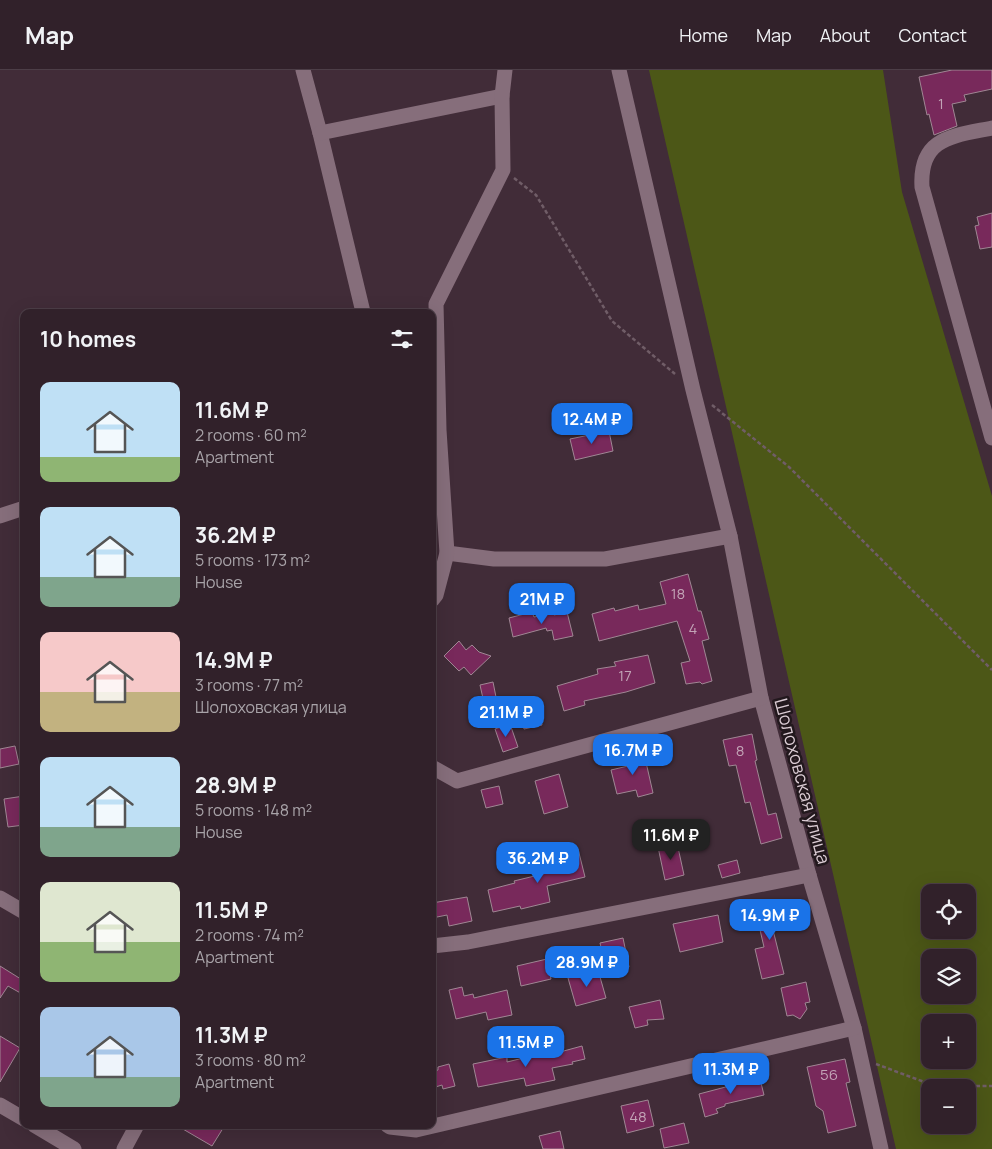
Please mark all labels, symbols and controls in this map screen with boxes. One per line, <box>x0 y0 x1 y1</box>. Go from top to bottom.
text: Map <box>25 18 74 51</box>
text: Home <box>679 23 728 47</box>
text: Map <box>756 23 792 47</box>
text: About <box>820 23 870 47</box>
text: Contact <box>898 23 967 47</box>
house number: 1 <box>938 93 944 114</box>
text: 10 homes <box>40 325 136 353</box>
icon: filters <box>388 325 416 353</box>
text: 11.6M ₽ <box>195 396 269 424</box>
icon: home <box>80 402 140 462</box>
pin: 12.4M ₽ <box>546 402 638 445</box>
text: 12.4M ₽ <box>563 408 621 430</box>
text: 2 rooms · 60 m² <box>195 424 307 446</box>
text: Apartment <box>195 446 274 468</box>
text: 36.2M ₽ <box>195 521 276 549</box>
icon: home <box>80 527 140 587</box>
text: 5 rooms · 173 m² <box>195 549 310 571</box>
text: House <box>195 571 243 593</box>
pin: 21M ₽ <box>507 582 577 625</box>
house number: 18 <box>671 583 685 604</box>
text: 21M ₽ <box>520 588 564 610</box>
house number: 4 <box>689 618 698 639</box>
text: 14.9M ₽ <box>195 646 273 674</box>
icon: home <box>80 652 140 712</box>
house number: 17 <box>618 665 632 686</box>
text: 3 rooms · 77 m² <box>195 674 303 696</box>
text: Шолоховская улица <box>195 696 347 718</box>
pin: 21.1M ₽ <box>460 696 552 738</box>
street label: Шолоховская улица <box>769 696 837 866</box>
text: 21.1M ₽ <box>479 701 533 723</box>
pin: 16.7M ₽ <box>587 734 679 776</box>
text: 16.7M ₽ <box>604 739 662 761</box>
house number: 8 <box>736 740 744 761</box>
text: 28.9M ₽ <box>195 771 276 799</box>
icon: home <box>80 777 140 837</box>
text: 5 rooms · 148 m² <box>195 799 312 821</box>
pin: 11.6M ₽ <box>625 818 717 861</box>
text: House <box>195 821 243 843</box>
text: 11.6M ₽ <box>643 824 699 846</box>
pin: 36.2M ₽ <box>492 842 584 884</box>
text: 36.2M ₽ <box>507 847 569 869</box>
map controls <box>921 884 976 1134</box>
button: locate <box>921 884 976 939</box>
text: 11.5M ₽ <box>195 896 268 924</box>
pin: 14.9M ₽ <box>724 898 816 941</box>
icon: home <box>80 902 140 962</box>
text: 14.9M ₽ <box>740 904 800 926</box>
text: 2 rooms · 74 m² <box>195 924 304 946</box>
text: Apartment <box>195 946 274 968</box>
pin: 28.9M ₽ <box>541 946 633 988</box>
button: layers <box>921 949 976 1004</box>
text: 28.9M ₽ <box>556 951 618 973</box>
button: + <box>921 1014 976 1069</box>
text: 11.3M ₽ <box>195 1021 268 1049</box>
pin: 11.5M ₽ <box>480 1026 572 1068</box>
icon: home <box>80 1027 140 1087</box>
text: 11.5M ₽ <box>498 1031 554 1053</box>
text: 3 rooms · 80 m² <box>195 1049 306 1071</box>
pin: 11.3M ₽ <box>685 1052 777 1095</box>
text: 11.3M ₽ <box>703 1058 759 1080</box>
house number: 56 <box>820 1064 838 1085</box>
text: Apartment <box>195 1071 274 1093</box>
button: − <box>921 1079 976 1134</box>
house number: 48 <box>629 1106 647 1127</box>

